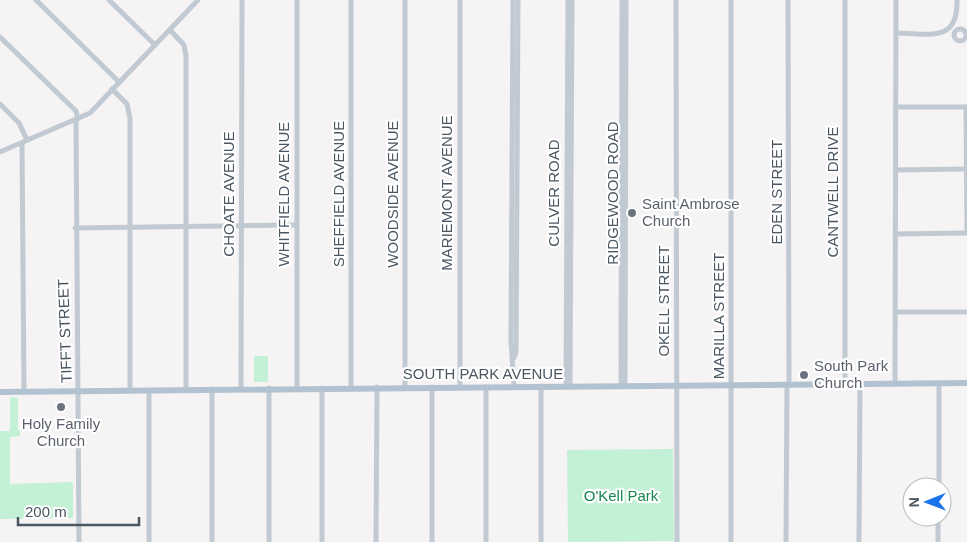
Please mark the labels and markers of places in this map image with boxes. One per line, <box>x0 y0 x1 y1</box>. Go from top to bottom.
place label: Saint Ambrose Church <box>642 195 740 229</box>
marker: Saint Ambrose Church <box>626 207 638 219</box>
place label: South Park Church <box>814 357 889 391</box>
marker: South Park Church <box>798 369 810 381</box>
marker: Holy Family Church <box>55 401 67 413</box>
place label: Holy Family Church <box>22 415 101 449</box>

